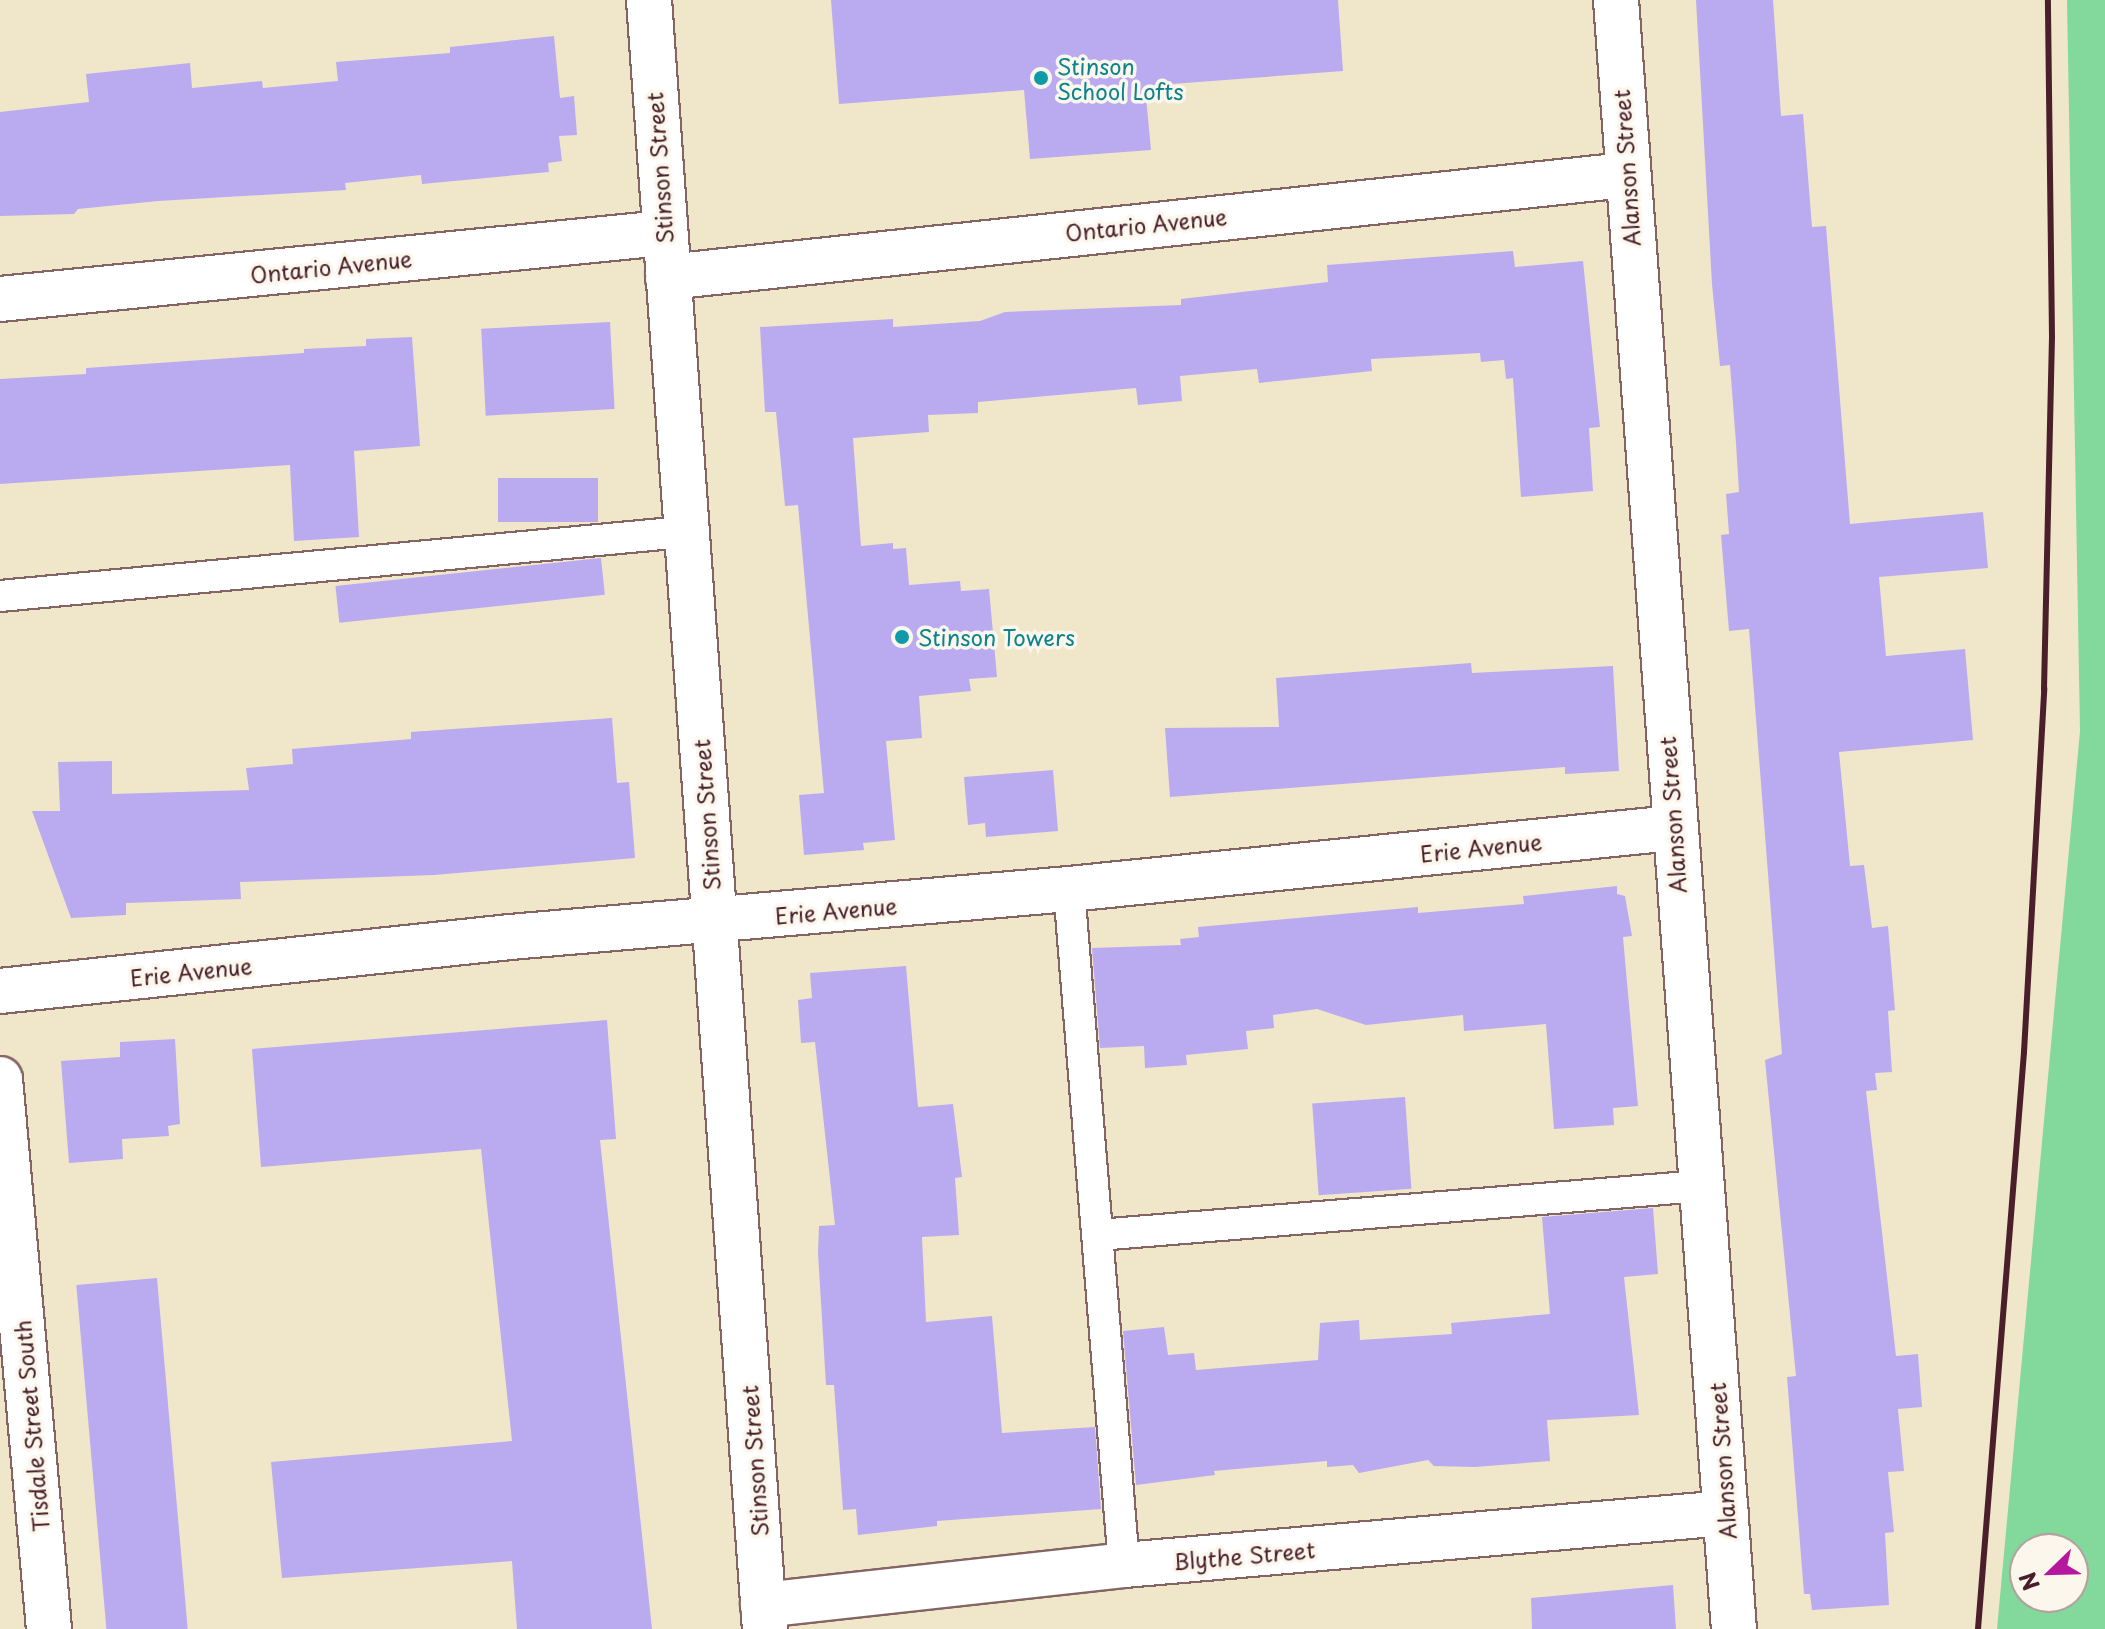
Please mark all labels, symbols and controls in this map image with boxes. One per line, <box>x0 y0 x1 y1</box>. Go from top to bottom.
place label: Stinson School Lofts <box>1057 52 1184 104</box>
marker: Stinson School Lofts <box>1032 69 1050 87</box>
street label: Alanson Street <box>1607 89 1645 247</box>
street label: Stinson Street <box>641 92 677 244</box>
street label: Ontario Avenue <box>1063 202 1229 246</box>
street label: Ontario Avenue <box>248 244 414 288</box>
place label: Stinson Towers <box>918 624 1074 650</box>
marker: Stinson Towers <box>893 628 911 646</box>
street label: Alanson Street <box>1653 736 1691 894</box>
street label: Stinson Street <box>688 739 724 891</box>
street label: Erie Avenue <box>1418 827 1544 867</box>
street label: Erie Avenue <box>773 891 899 929</box>
street label: Erie Avenue <box>128 951 254 991</box>
street label: Tisdale Street South <box>8 1317 54 1535</box>
street label: Alanson Street <box>1703 1382 1741 1540</box>
street label: Stinson Street <box>736 1385 772 1537</box>
north arrow <box>2009 1533 2089 1613</box>
street label: Blythe Street <box>1173 1536 1315 1574</box>
text: N <box>2010 1567 2047 1596</box>

